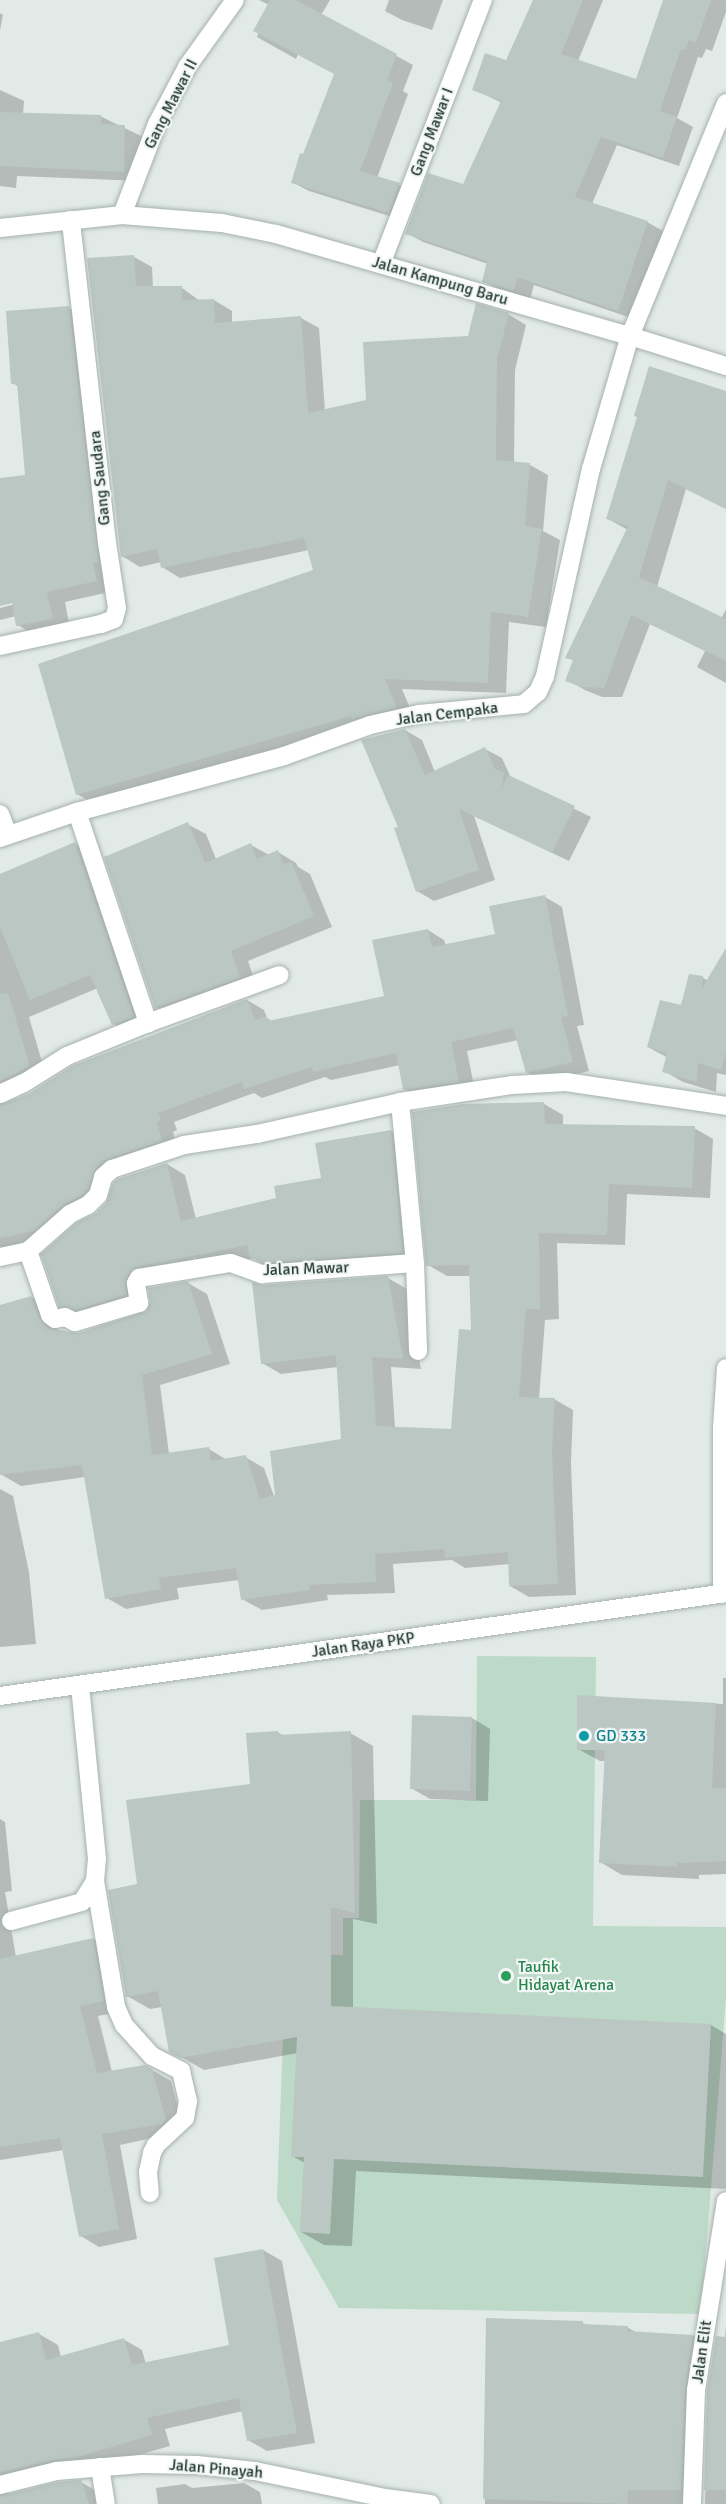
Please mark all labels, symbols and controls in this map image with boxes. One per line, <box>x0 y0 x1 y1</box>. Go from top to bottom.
street label: Gang Mawar II <box>140 56 202 152</box>
street label: Gang Mawar I <box>406 85 458 179</box>
street label: Jalan Kampung Baru <box>370 252 510 310</box>
street label: Gang Saudara <box>85 430 115 526</box>
street label: Jalan Cempaka <box>395 698 499 730</box>
street label: Jalan Mawar <box>263 1258 349 1280</box>
street label: Jalan Raya PKP <box>310 1628 416 1662</box>
place label: GD 333 <box>596 1726 646 1746</box>
marker: GD 333 <box>577 1729 591 1743</box>
place label: Taufik Hidayat Arena <box>518 1957 614 1995</box>
marker: Taufik Hidayat Arena <box>499 1969 513 1983</box>
street label: Jalan Elit <box>688 2319 716 2385</box>
street label: Jalan Pinayah <box>168 2455 264 2483</box>

